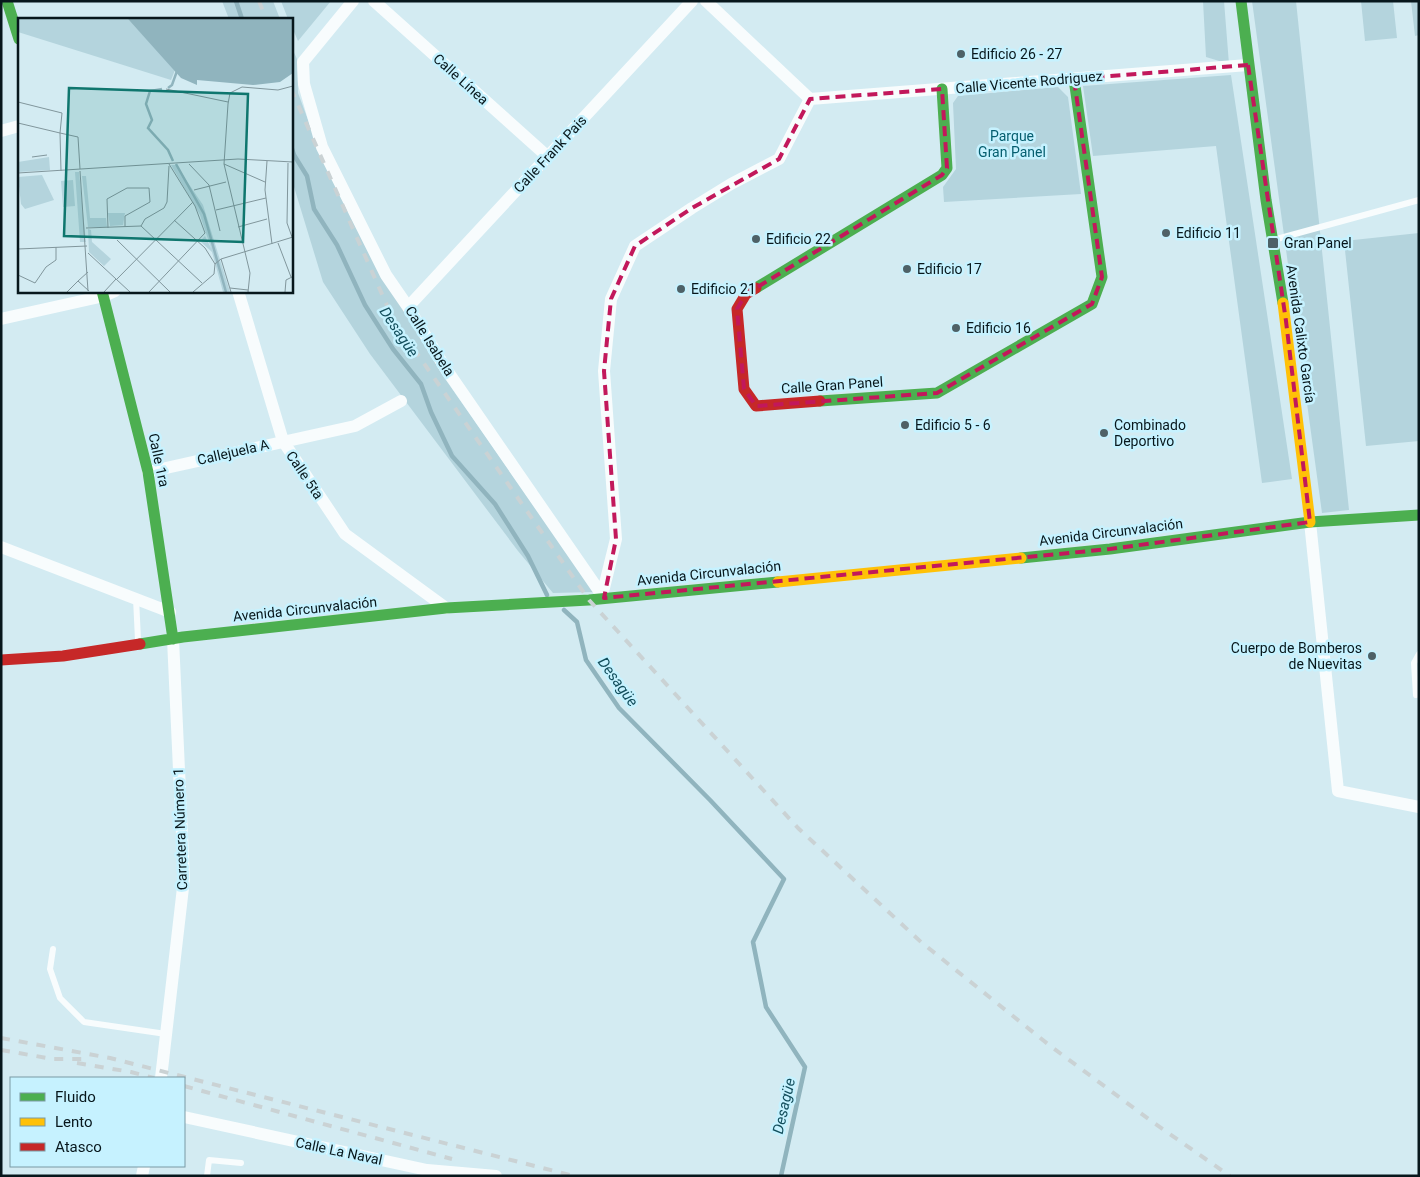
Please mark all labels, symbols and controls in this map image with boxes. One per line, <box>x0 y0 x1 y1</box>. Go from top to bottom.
inset map <box>18 18 292 292</box>
place label: Edificio 26 - 27 <box>971 46 1062 62</box>
marker: Edificio 26 - 27 <box>955 48 967 60</box>
street label: Calle Línea <box>430 50 492 108</box>
street label: Calle Vicente Rodriguez <box>955 68 1103 96</box>
street label: Calle Frank Pais <box>510 112 590 196</box>
park label: Parque Gran Panel <box>978 128 1046 160</box>
place label: Edificio 11 <box>1176 225 1241 241</box>
marker: Edificio 11 <box>1160 227 1172 239</box>
place label: Edificio 22 <box>766 231 831 247</box>
marker: Edificio 22 <box>750 233 762 245</box>
place label: Gran Panel <box>1284 235 1352 251</box>
marker: Gran Panel <box>1266 236 1280 250</box>
place label: Edificio 17 <box>917 261 982 277</box>
marker: Edificio 17 <box>901 263 913 275</box>
street label: Avenida Calixto García <box>1283 264 1319 404</box>
place label: Edificio 21 <box>691 281 756 297</box>
marker: Edificio 21 <box>675 283 687 295</box>
street label: Calle Isabela <box>402 303 458 379</box>
water label: Desagüe <box>376 304 422 361</box>
place label: Edificio 16 <box>966 320 1031 336</box>
marker: Edificio 16 <box>950 322 962 334</box>
street label: Calle Gran Panel <box>780 373 884 397</box>
place label: Edificio 5 - 6 <box>915 417 991 433</box>
place label: Combinado Deportivo <box>1114 417 1186 449</box>
marker: Edificio 5 - 6 <box>899 419 911 431</box>
marker: Combinado Deportivo <box>1098 427 1110 439</box>
street label: Calle 1ra <box>146 432 172 488</box>
street label: Callejuela A <box>196 436 270 468</box>
street label: Calle 5ta <box>283 448 327 502</box>
street label: Avenida Circunvalación <box>1038 515 1184 549</box>
street label: Avenida Circunvalación <box>636 557 782 589</box>
street label: Avenida Circunvalación <box>232 593 378 625</box>
place label: Cuerpo de Bomberos de Nuevitas <box>1231 640 1362 672</box>
marker: Cuerpo de Bomberos de Nuevitas <box>1366 650 1378 662</box>
water label: Desagüe <box>594 654 642 710</box>
street label: Carretera Número 1 <box>170 768 190 890</box>
water label: Desagüe <box>769 1076 799 1136</box>
legend <box>10 1077 185 1167</box>
text: Fluido <box>55 1088 96 1106</box>
text: Lento <box>55 1113 93 1131</box>
street label: Calle La Naval <box>294 1134 384 1168</box>
text: Atasco <box>55 1138 102 1156</box>

